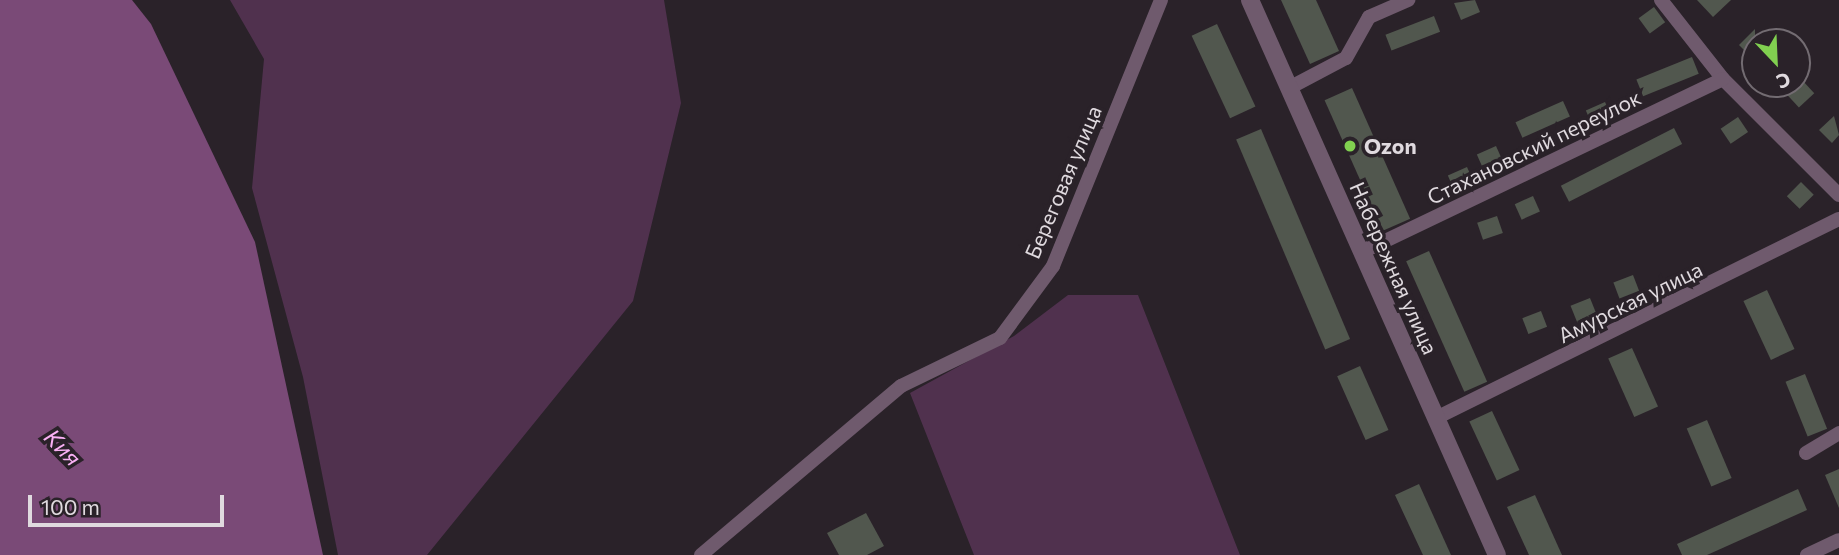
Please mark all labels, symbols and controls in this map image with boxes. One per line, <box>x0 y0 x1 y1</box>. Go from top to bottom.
north arrow <box>1741 28 1811 98</box>
text: С <box>1773 68 1794 94</box>
street label: Стахановский переулок <box>1423 84 1645 210</box>
street label: Береговая улица <box>1019 102 1107 262</box>
place label: Ozon <box>1364 133 1417 159</box>
marker: Ozon <box>1342 138 1358 154</box>
street label: Набережная улица <box>1345 178 1443 358</box>
street label: Амурская улица <box>1554 256 1706 348</box>
water label: Кия <box>39 423 87 471</box>
scale bar <box>32 482 228 526</box>
text: 100 m <box>41 494 100 519</box>

